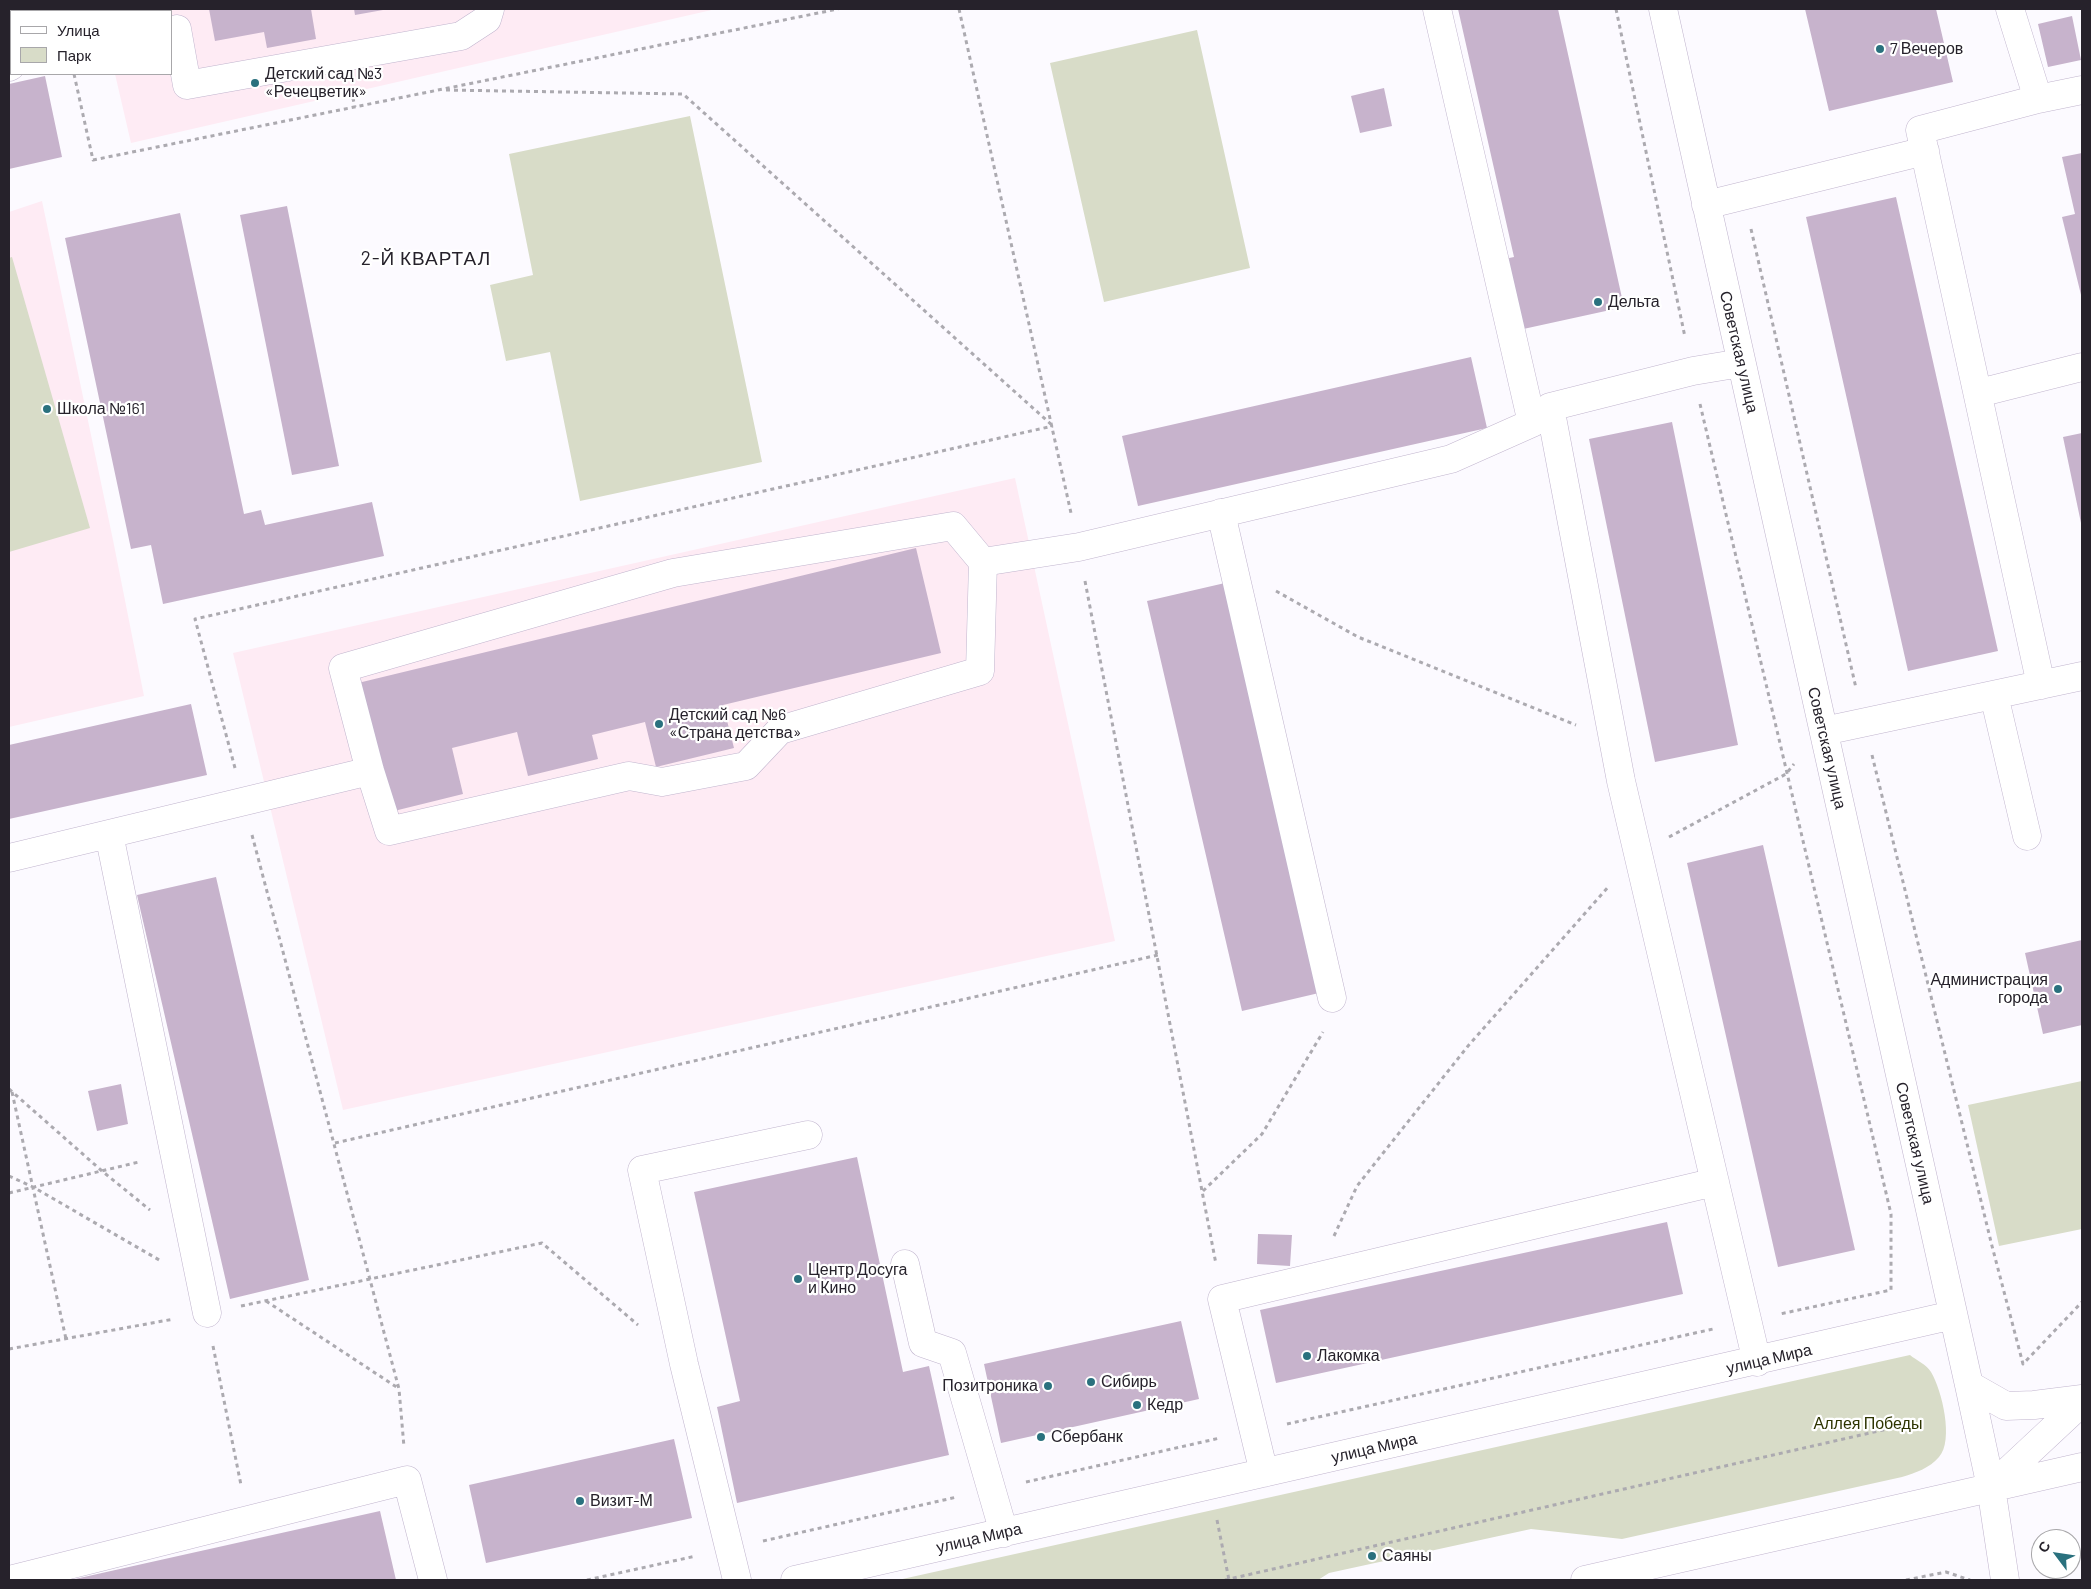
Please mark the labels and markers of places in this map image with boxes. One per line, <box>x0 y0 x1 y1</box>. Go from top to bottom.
place label: 7 Вечеров <box>1890 39 1963 59</box>
marker: 7 Вечеров <box>1874 43 1886 55</box>
place label: Детский сад №3 «Речецветик» <box>265 64 382 102</box>
marker: Детский сад №3 «Речецветик» <box>249 77 261 89</box>
place label: Дельта <box>1608 292 1660 312</box>
marker: Дельта <box>1592 296 1604 308</box>
place label: Школа №161 <box>57 399 145 419</box>
marker: Школа №161 <box>41 403 53 415</box>
place label: Детский сад №6 «Страна детства» <box>669 705 801 743</box>
marker: Детский сад №6 «Страна детства» <box>653 718 665 730</box>
place label: Администрация города <box>1930 970 2048 1008</box>
marker: Администрация города <box>2052 983 2064 995</box>
place label: Центр Досуга и Кино <box>808 1260 907 1298</box>
marker: Центр Досуга и Кино <box>792 1273 804 1285</box>
place label: Лакомка <box>1317 1346 1380 1366</box>
marker: Лакомка <box>1301 1350 1313 1362</box>
place label: Сибирь <box>1101 1372 1157 1392</box>
place label: Позитроника <box>942 1376 1038 1396</box>
marker: Сибирь <box>1085 1376 1097 1388</box>
marker: Позитроника <box>1042 1380 1054 1392</box>
place label: Кедр <box>1147 1395 1183 1415</box>
marker: Кедр <box>1131 1399 1143 1411</box>
place label: Сбербанк <box>1051 1427 1123 1447</box>
marker: Сбербанк <box>1035 1431 1047 1443</box>
place label: Визит-М <box>590 1491 653 1511</box>
marker: Визит-М <box>574 1495 586 1507</box>
place label: Саяны <box>1382 1546 1432 1566</box>
marker: Саяны <box>1366 1550 1378 1562</box>

